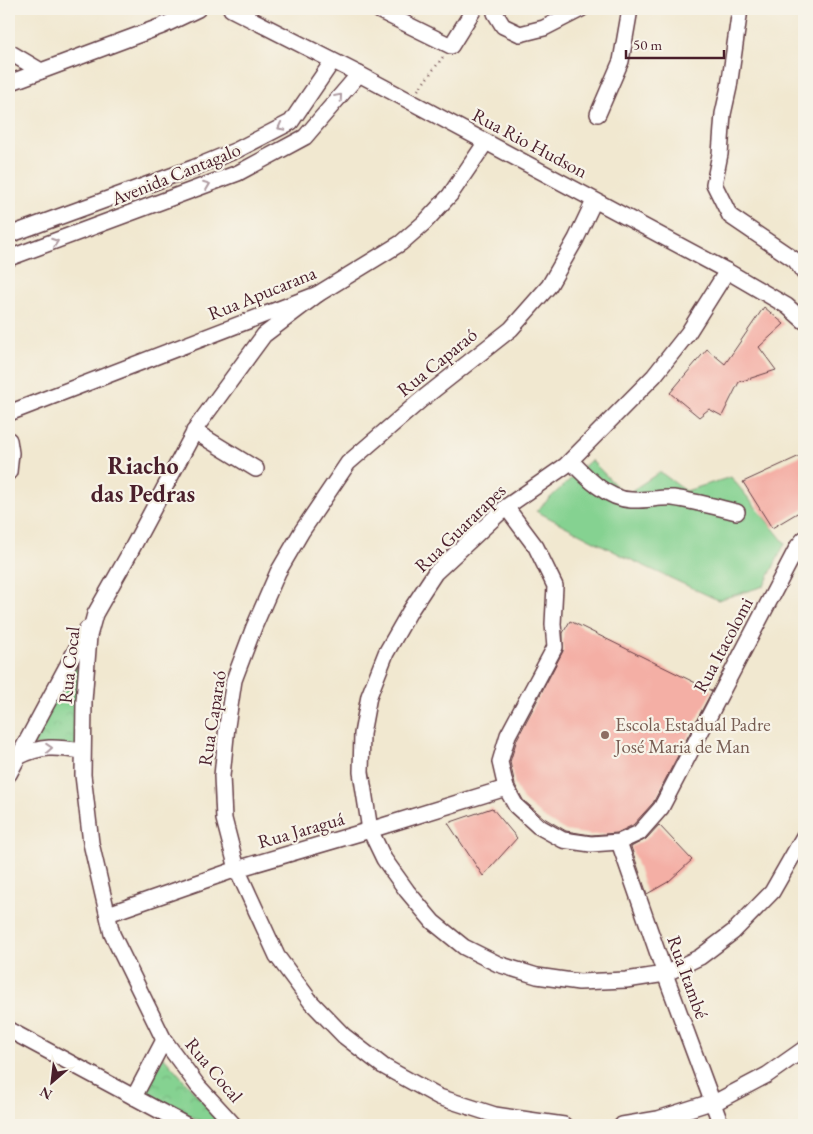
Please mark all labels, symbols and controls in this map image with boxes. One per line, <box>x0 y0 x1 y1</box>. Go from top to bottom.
scale bar <box>626 28 723 60</box>
text: 50 m <box>633 35 662 54</box>
one-way arrow <box>334 93 343 102</box>
street label: Rua Rio Hudson <box>468 102 592 184</box>
one-way arrow <box>277 121 286 131</box>
street label: Avenida Cantagalo <box>107 137 244 212</box>
one-way arrow <box>202 181 211 192</box>
one-way arrow <box>50 238 58 248</box>
street label: Rua Apucarana <box>204 260 320 326</box>
street label: Rua Caparaó <box>392 322 482 402</box>
district label: Riacho das Pedras <box>91 450 195 509</box>
street label: Rua Guararapes <box>409 478 511 578</box>
street label: Rua Itacolomi <box>687 593 759 697</box>
street label: Rua Cocal <box>53 625 86 705</box>
street label: Rua Caparaó <box>192 668 232 768</box>
place label: Escola Estadual Padre José Maria de Man <box>613 712 771 759</box>
marker: Escola Estadual Padre José Maria de Man <box>599 729 611 741</box>
one-way arrow <box>46 743 54 754</box>
street label: Rua Jaraguá <box>255 806 348 854</box>
street label: Rua Itambé <box>661 932 715 1022</box>
street label: Rua Cocal <box>180 1032 249 1108</box>
north arrow <box>28 1056 78 1106</box>
text: N <box>36 1083 55 1104</box>

